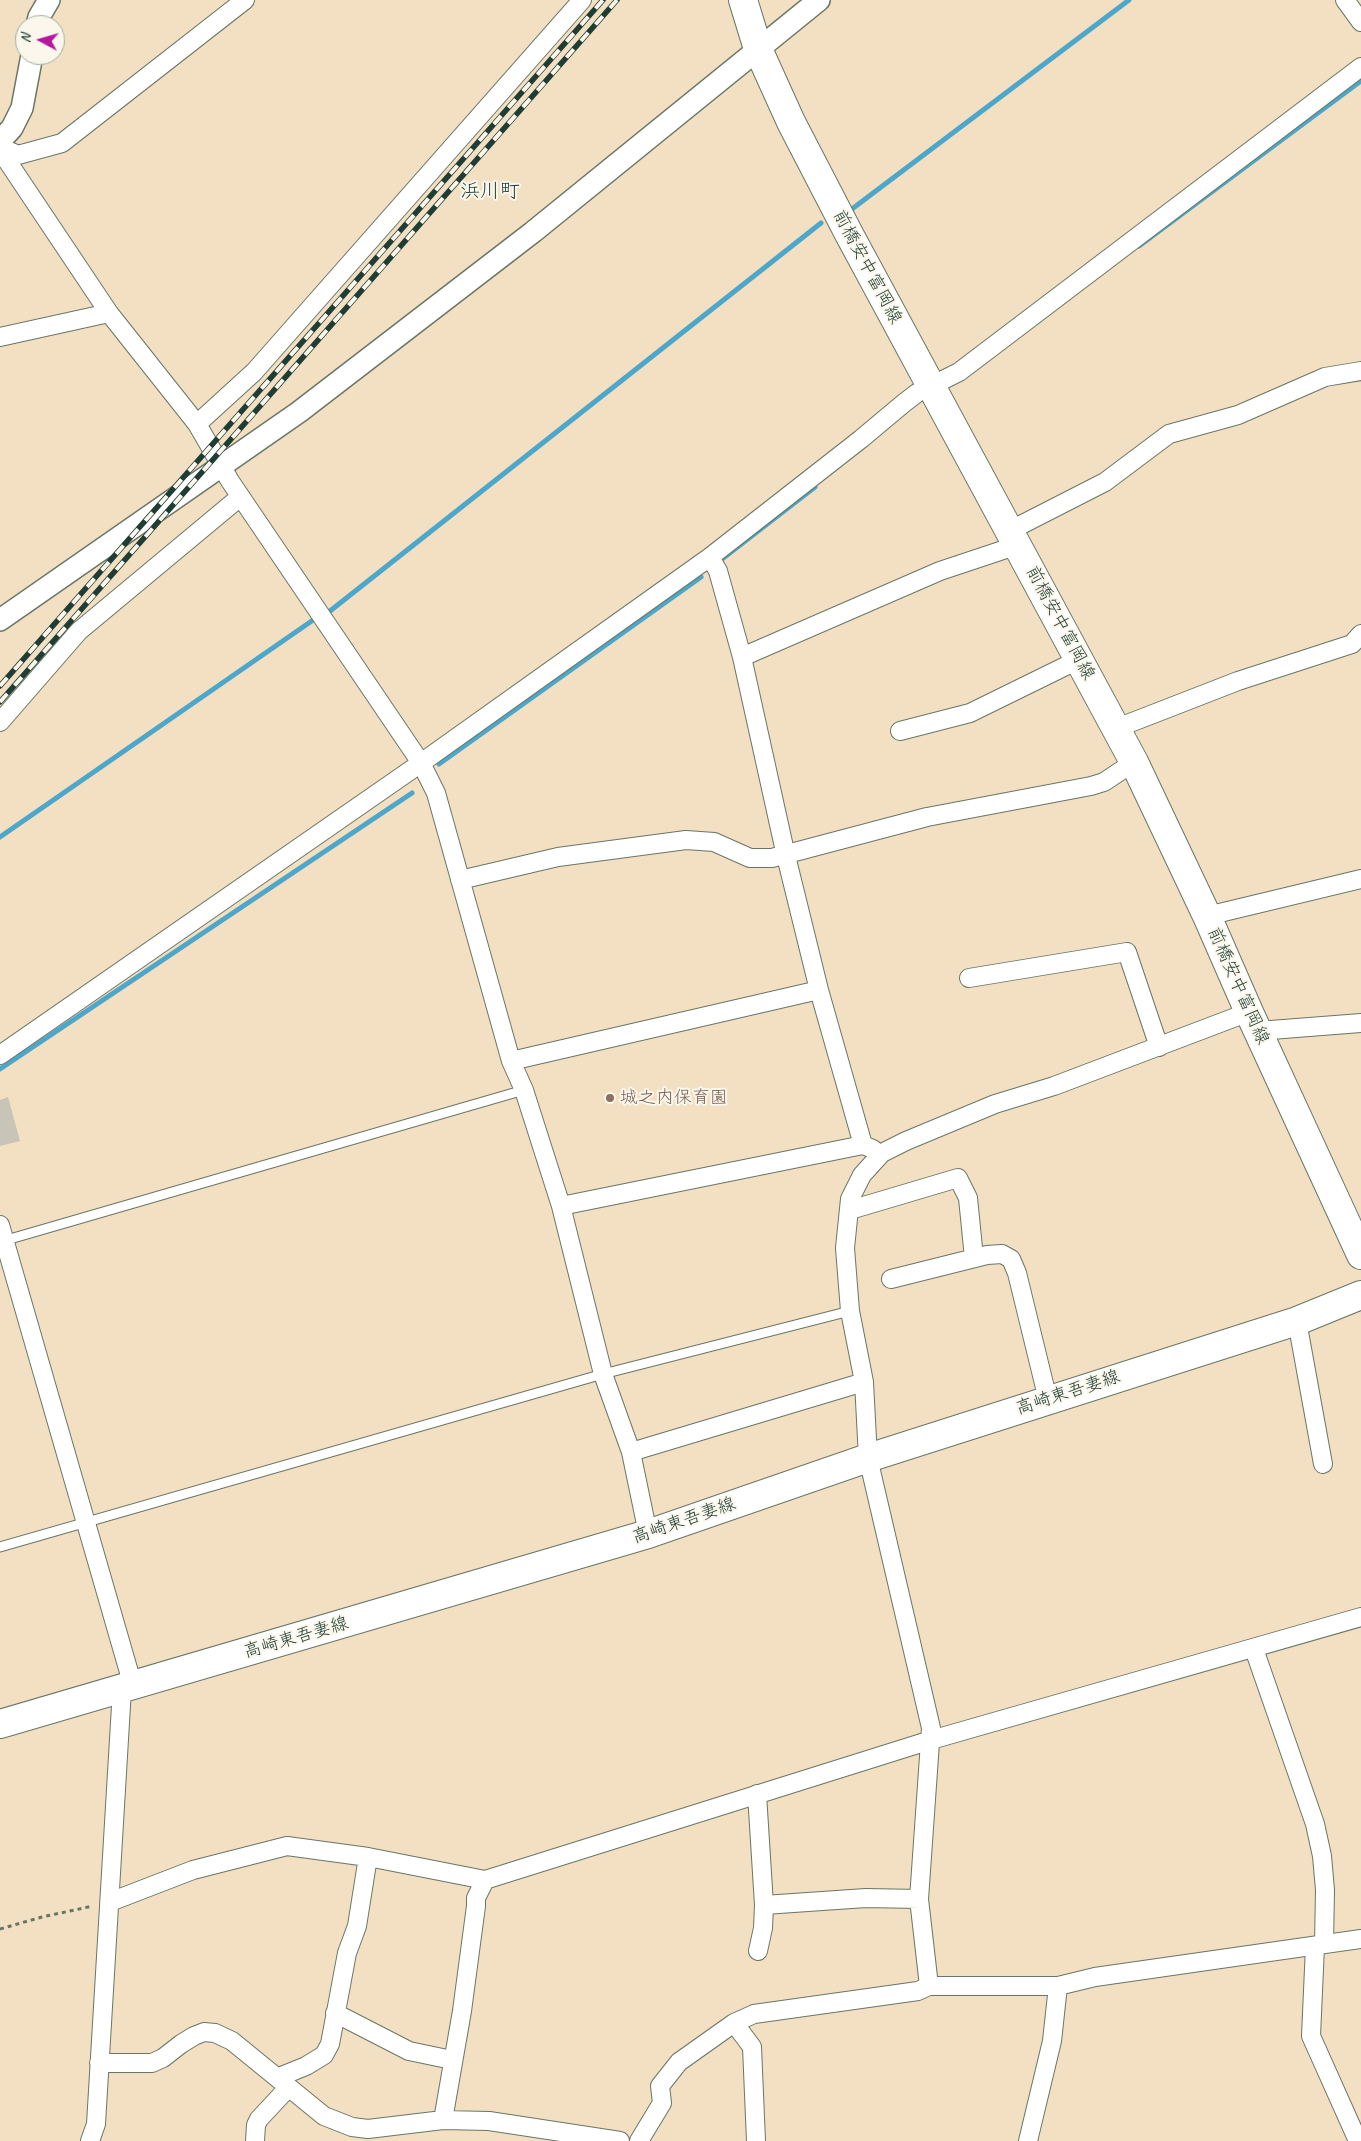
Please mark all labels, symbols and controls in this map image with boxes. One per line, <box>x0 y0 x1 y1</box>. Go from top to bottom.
north arrow <box>15 15 65 65</box>
text: N <box>17 33 34 44</box>
district label: 浜川町 <box>460 180 520 204</box>
street label: 前橋安中富岡線 <box>828 206 906 328</box>
street label: 前橋安中富岡線 <box>1021 562 1099 684</box>
street label: 前橋安中富岡線 <box>1203 924 1273 1048</box>
place label: 城之内保育園 <box>620 1087 728 1109</box>
marker: 城之内保育園 <box>604 1092 616 1104</box>
street label: 高崎東吾妻線 <box>1013 1366 1123 1420</box>
street label: 高崎東吾妻線 <box>629 1493 739 1549</box>
street label: 高崎東吾妻線 <box>241 1613 351 1663</box>

